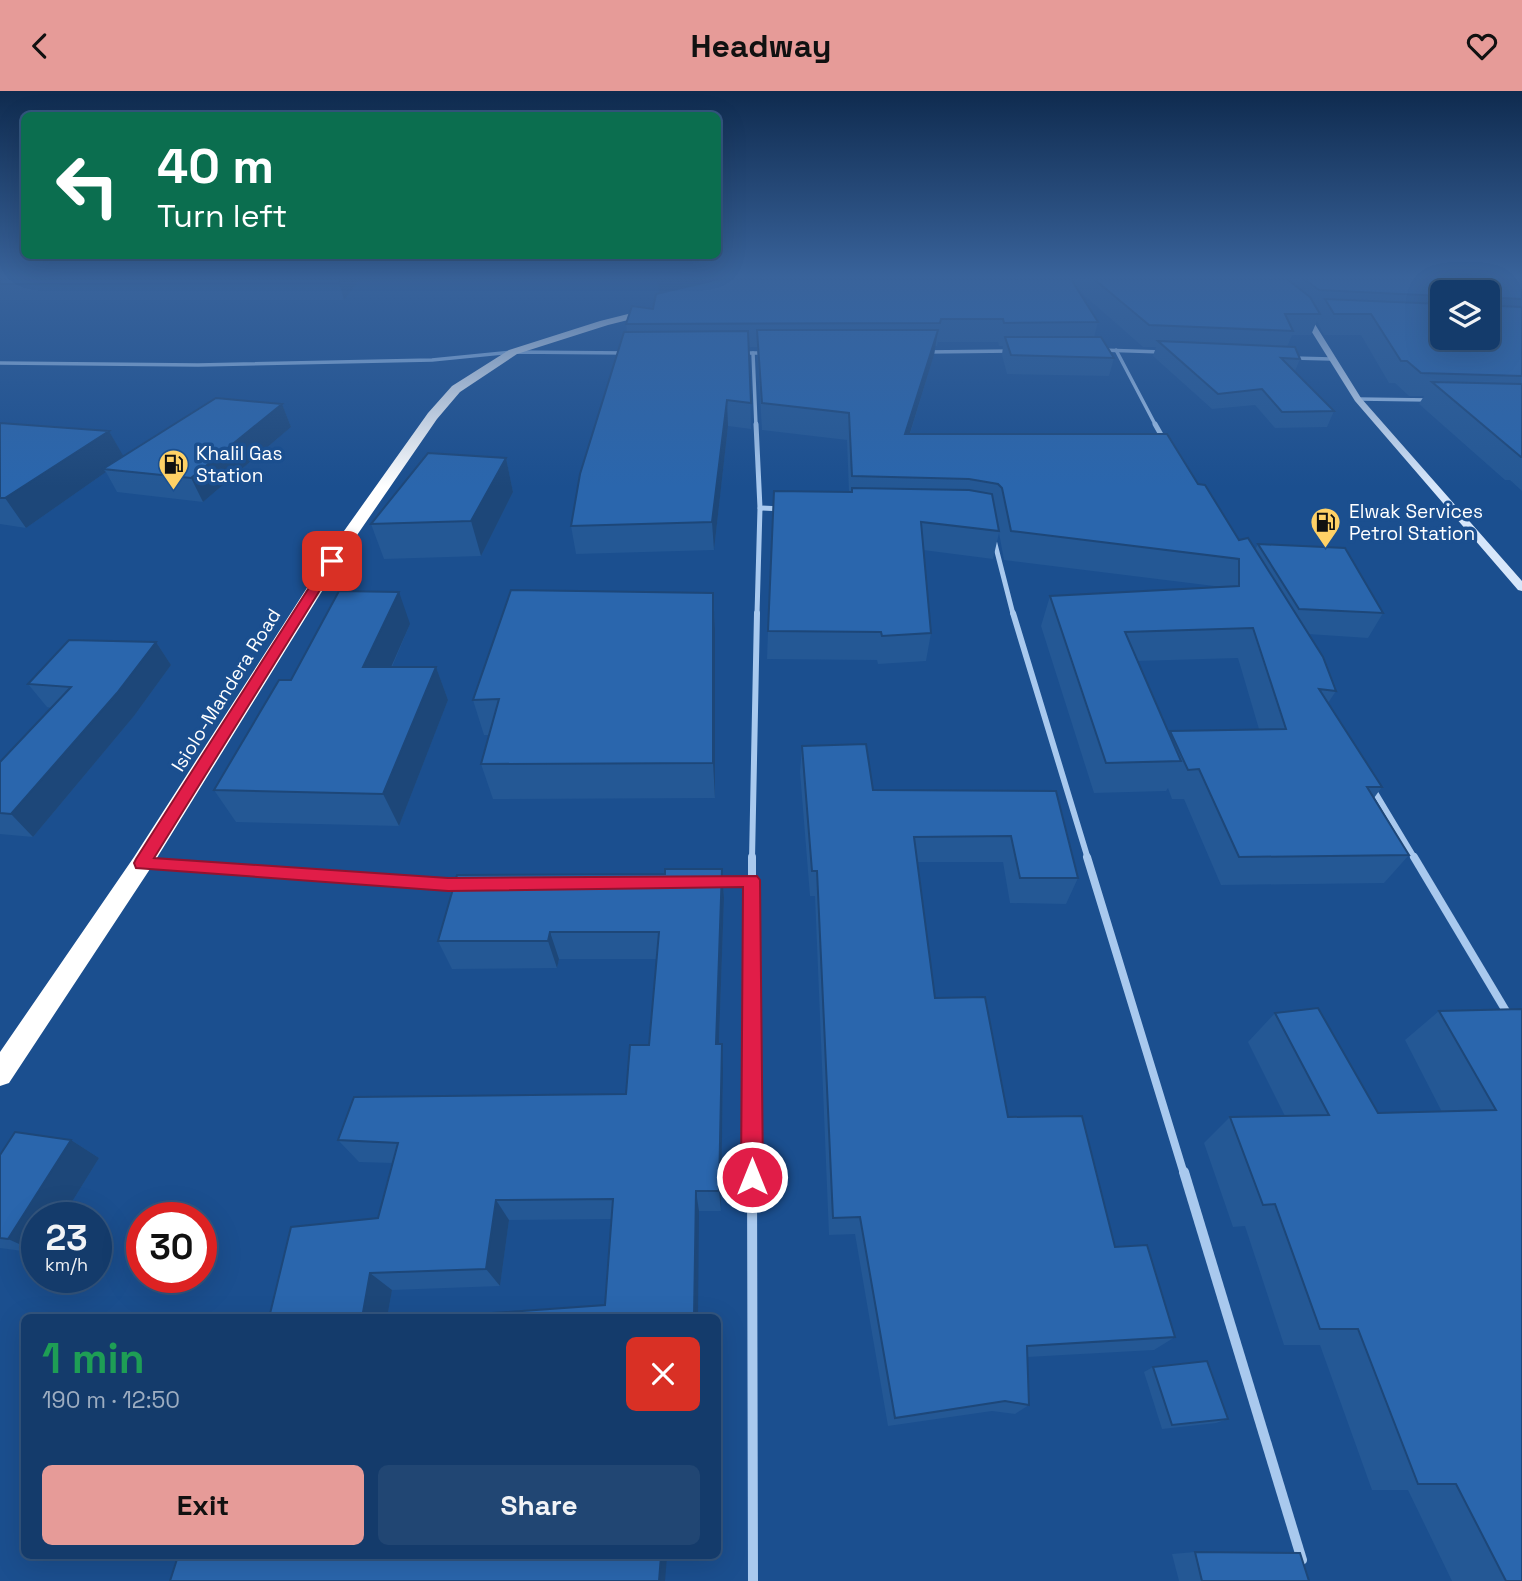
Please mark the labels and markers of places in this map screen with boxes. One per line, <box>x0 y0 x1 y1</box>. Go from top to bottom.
place label: Khalil Gas Station <box>196 441 282 488</box>
fuel station icon: Khalil Gas Station <box>156 447 190 491</box>
place label: Elwak Services Petrol Station <box>1349 499 1483 546</box>
fuel station icon: Elwak Services Petrol Station <box>1309 505 1343 549</box>
pin <box>302 531 362 591</box>

